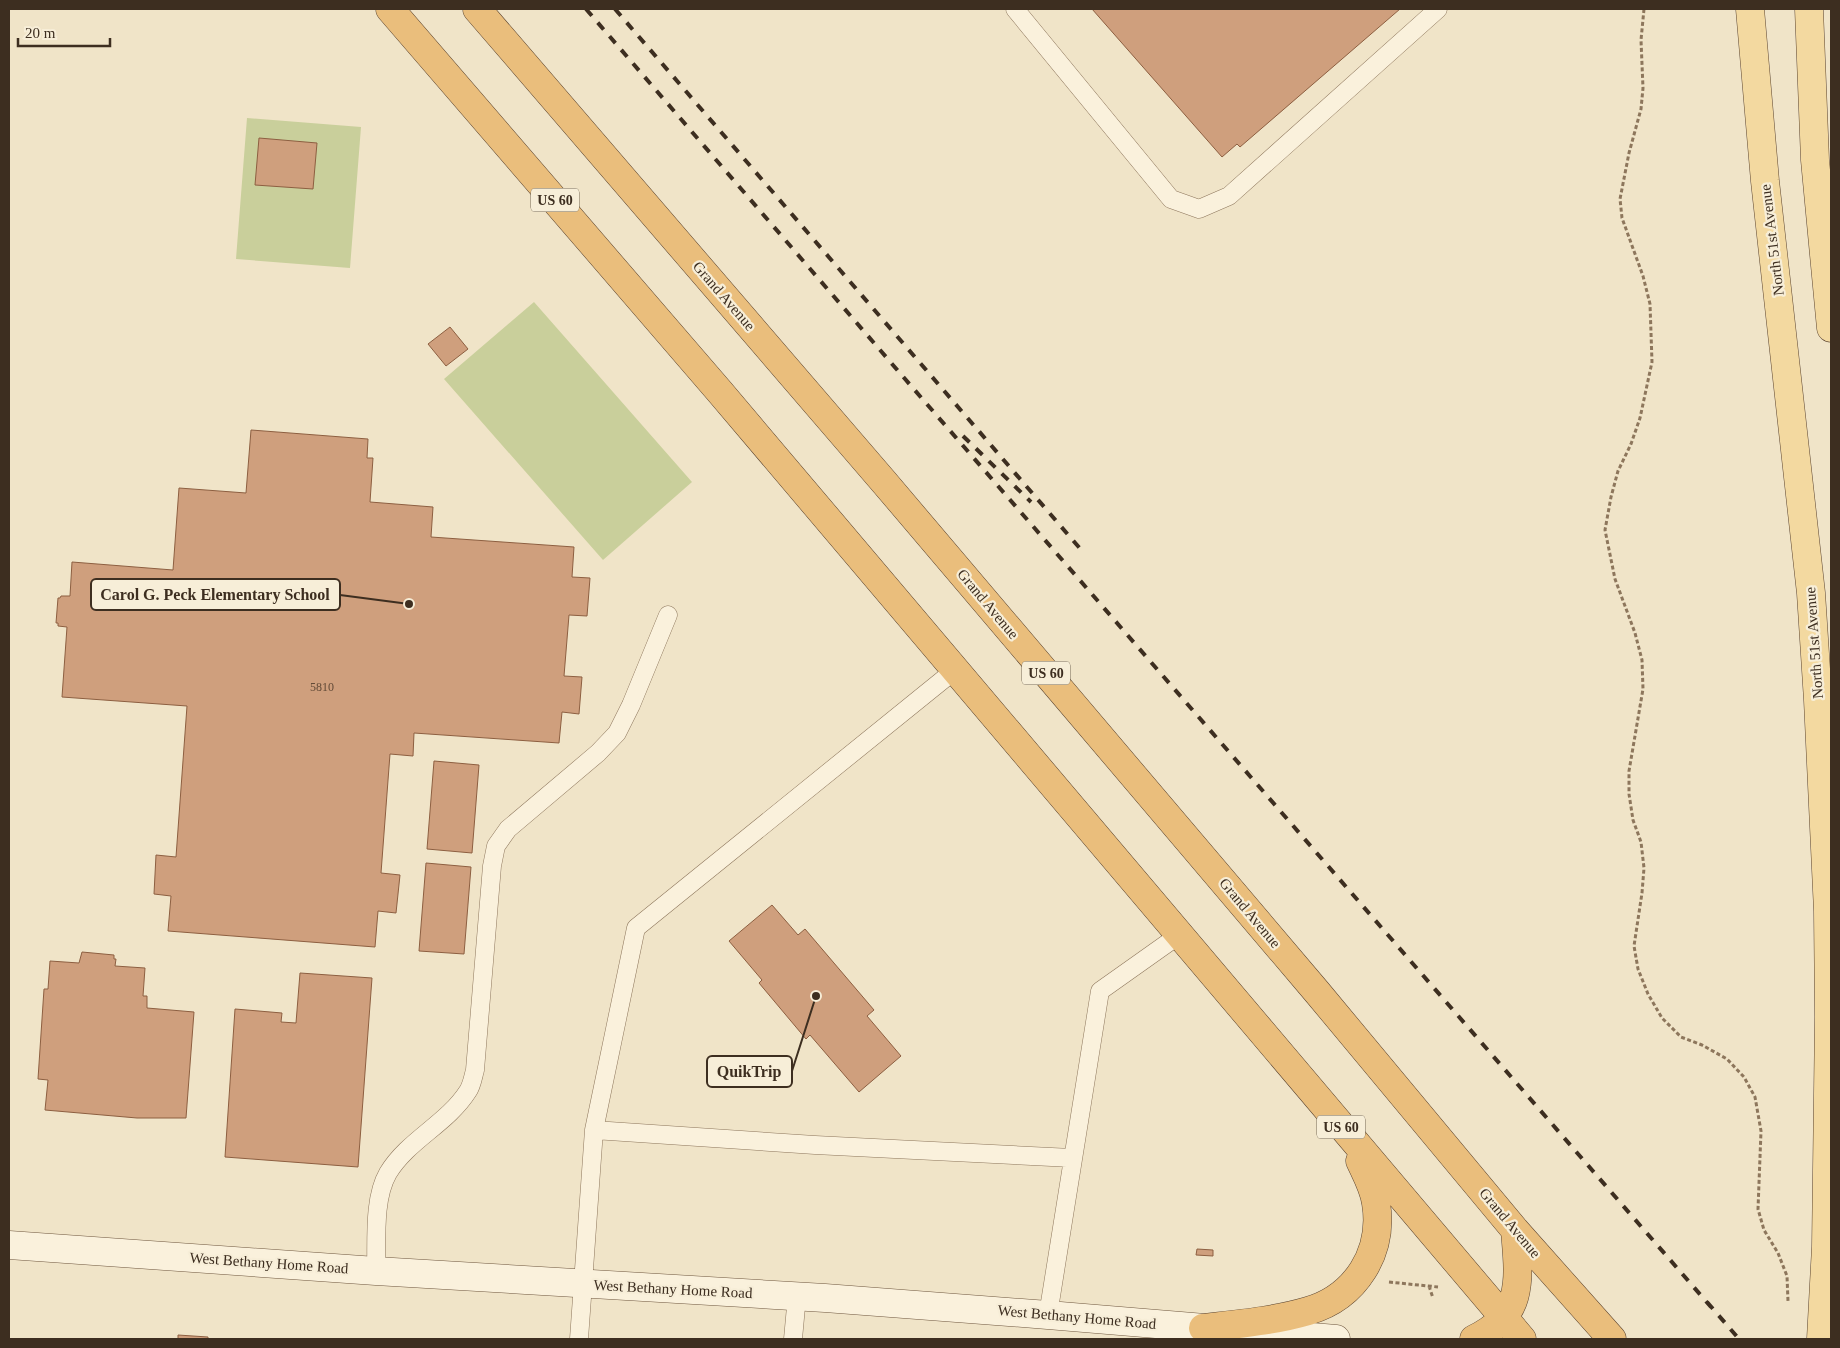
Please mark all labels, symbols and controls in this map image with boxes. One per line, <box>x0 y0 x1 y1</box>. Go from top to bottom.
scale bar <box>18 15 110 47</box>
text: 20 m <box>25 25 56 41</box>
street label: North 51st Avenue <box>1757 183 1787 297</box>
road number: US 60 <box>531 188 579 212</box>
street label: Grand Avenue <box>690 258 758 334</box>
street label: Grand Avenue <box>954 566 1022 642</box>
callout: Carol G. Peck Elementary School <box>91 579 340 610</box>
text: Carol G. Peck Elementary School <box>100 586 330 604</box>
street label: North 51st Avenue <box>1802 586 1826 700</box>
road number: US 60 <box>1022 661 1070 684</box>
house number: 5810 <box>310 680 334 694</box>
street label: Grand Avenue <box>1216 875 1284 951</box>
callout: QuikTrip <box>707 1056 792 1087</box>
text: QuikTrip <box>717 1063 781 1081</box>
road number: US 60 <box>1317 1116 1365 1138</box>
street label: Grand Avenue <box>1476 1185 1544 1261</box>
street label: West Bethany Home Road <box>189 1249 349 1277</box>
street label: West Bethany Home Road <box>593 1277 753 1301</box>
street label: West Bethany Home Road <box>997 1302 1157 1332</box>

